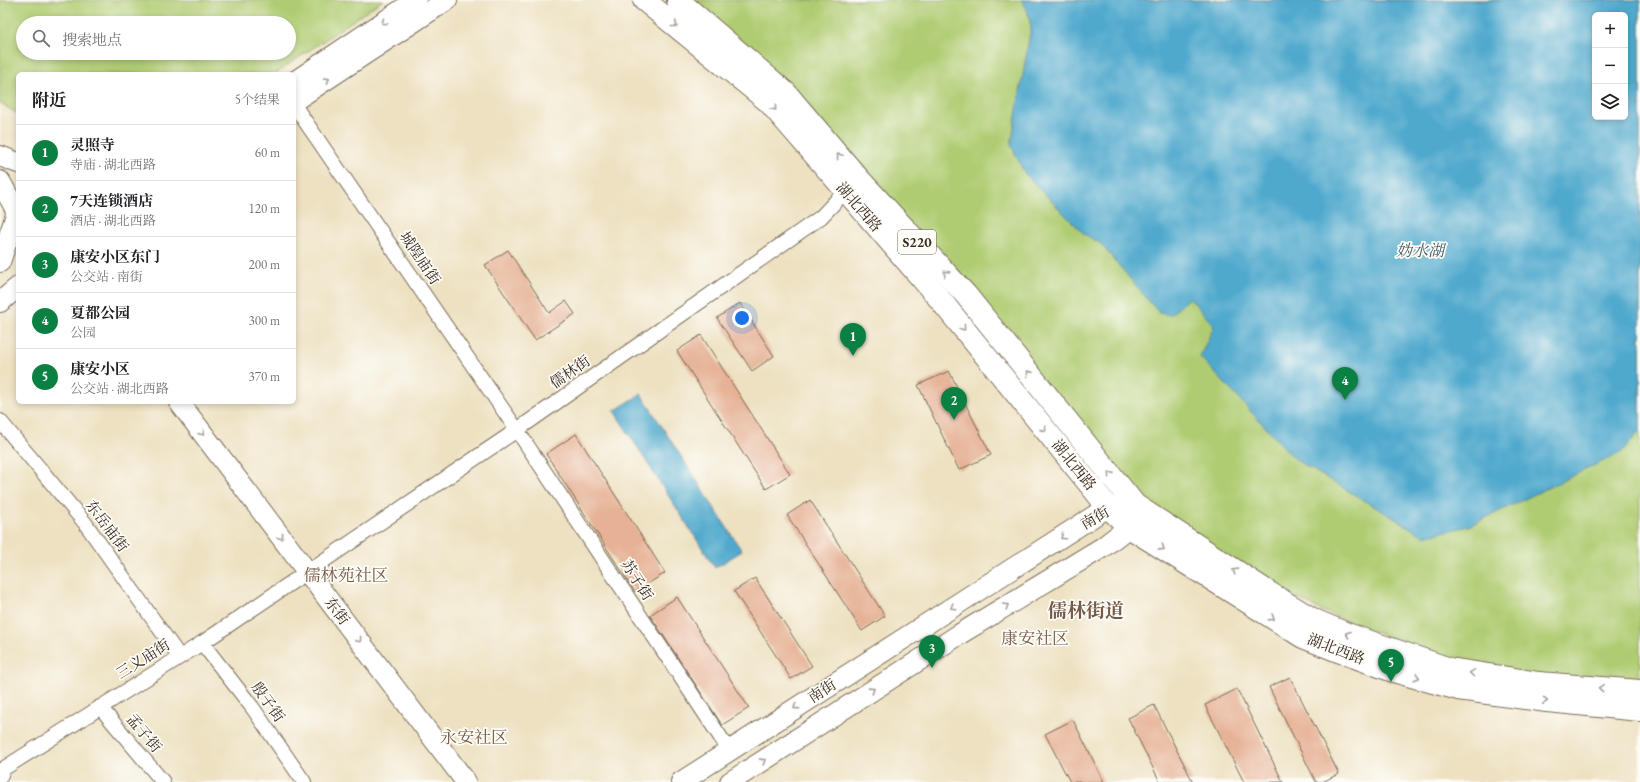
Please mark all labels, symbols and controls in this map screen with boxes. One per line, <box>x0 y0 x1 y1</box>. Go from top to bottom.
map controls <box>1592 12 1628 120</box>
button: + <box>1592 12 1628 48</box>
search box <box>16 16 296 60</box>
one-way arrow <box>381 17 388 24</box>
one-way arrow <box>670 20 677 27</box>
icon: search <box>30 27 52 49</box>
text: 搜索地点 <box>62 30 122 49</box>
button: − <box>1592 48 1628 84</box>
one-way arrow <box>322 78 329 85</box>
button: layers <box>1592 84 1628 120</box>
text: 附近 <box>32 89 66 111</box>
text: 5个结果 <box>235 91 280 108</box>
one-way arrow <box>770 103 777 111</box>
text: 灵照寺 <box>70 135 115 154</box>
text: 1 <box>42 144 48 161</box>
text: 60 m <box>255 144 280 161</box>
one-way arrow <box>837 154 844 161</box>
text: 寺庙 · 湖北西路 <box>70 156 156 173</box>
street label: 湖北西路 <box>833 178 886 236</box>
text: 7天连锁酒店 <box>70 191 153 210</box>
text: 2 <box>42 200 48 217</box>
text: 120 m <box>249 200 280 217</box>
text: 酒店 · 湖北西路 <box>70 212 156 229</box>
street label: 城隍庙街 <box>396 228 445 288</box>
road number: S220 <box>898 230 936 254</box>
water label: 妫水湖 <box>1396 240 1447 261</box>
text: 康安小区东门 <box>70 247 160 266</box>
text: 3 <box>42 256 48 273</box>
text: 200 m <box>249 256 280 273</box>
text: 公交站 · 南街 <box>70 268 143 285</box>
one-way arrow <box>943 270 951 278</box>
text: 夏都公园 <box>70 303 130 322</box>
your location <box>732 308 752 328</box>
text: 4 <box>42 312 48 329</box>
text: 300 m <box>249 312 280 329</box>
pin: 1 <box>840 323 866 356</box>
one-way arrow <box>958 323 965 330</box>
text: 公园 <box>70 324 96 341</box>
street label: 儒林街 <box>546 351 594 392</box>
text: 康安小区 <box>70 359 130 378</box>
pin: 4 <box>1332 367 1358 400</box>
text: 5 <box>42 368 48 385</box>
text: 370 m <box>249 368 280 385</box>
one-way arrow <box>1027 370 1034 378</box>
text: 公交站 · 湖北西路 <box>70 380 169 397</box>
pin: 2 <box>941 387 967 420</box>
one-way arrow <box>1040 424 1047 431</box>
one-way arrow <box>198 429 205 436</box>
street label: 湖北西路 <box>1048 435 1101 494</box>
one-way arrow <box>1108 472 1115 479</box>
street label: 东岳庙街 <box>82 496 133 555</box>
street label: 南街 <box>1077 502 1112 533</box>
one-way arrow <box>276 532 283 539</box>
one-way arrow <box>1060 533 1067 540</box>
one-way arrow <box>1158 544 1165 551</box>
street label: 苏子街 <box>617 556 658 604</box>
district label: 儒林苑社区 <box>304 564 389 586</box>
one-way arrow <box>1232 569 1239 576</box>
street label: 东街 <box>321 593 354 628</box>
district label: 儒林街道 <box>1048 598 1124 623</box>
one-way arrow <box>950 602 957 610</box>
one-way arrow <box>1002 604 1009 611</box>
one-way arrow <box>1268 613 1275 620</box>
district label: 康安社区 <box>1001 627 1069 649</box>
street label: 湖北西路 <box>1305 629 1368 668</box>
one-way arrow <box>1345 631 1352 639</box>
street label: 三义庙街 <box>112 635 173 683</box>
pin: 3 <box>919 635 945 668</box>
one-way arrow <box>355 636 362 643</box>
pin: 5 <box>1378 649 1404 682</box>
one-way arrow <box>1469 669 1475 678</box>
one-way arrow <box>1414 672 1421 681</box>
street label: 南街 <box>804 674 839 707</box>
street label: 殷子街 <box>247 678 289 725</box>
one-way arrow <box>1598 684 1604 693</box>
one-way arrow <box>868 688 875 695</box>
one-way arrow <box>1542 696 1548 705</box>
one-way arrow <box>793 702 800 710</box>
street label: 孟子街 <box>123 709 166 756</box>
district label: 永安社区 <box>440 726 508 748</box>
one-way arrow <box>758 758 765 765</box>

